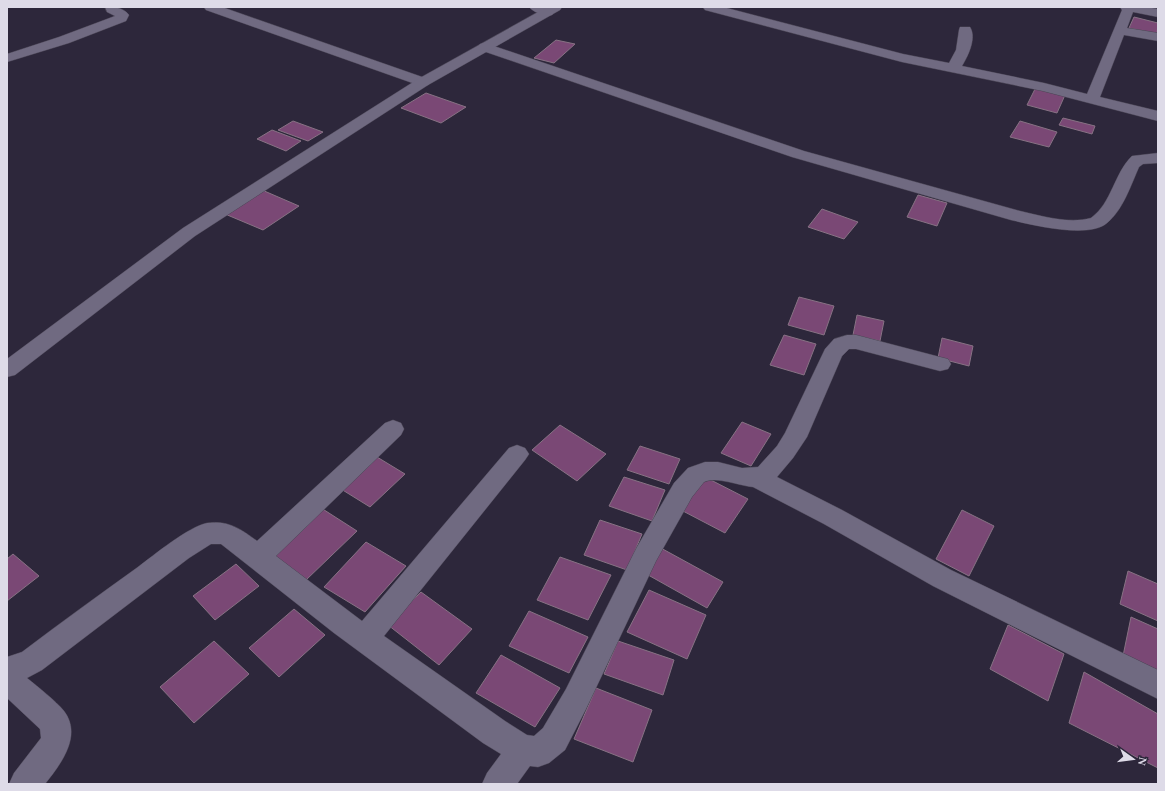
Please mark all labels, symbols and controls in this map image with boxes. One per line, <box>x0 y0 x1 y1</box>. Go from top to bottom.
north arrow <box>1113 739 1153 779</box>
text: N <box>1136 756 1149 767</box>

